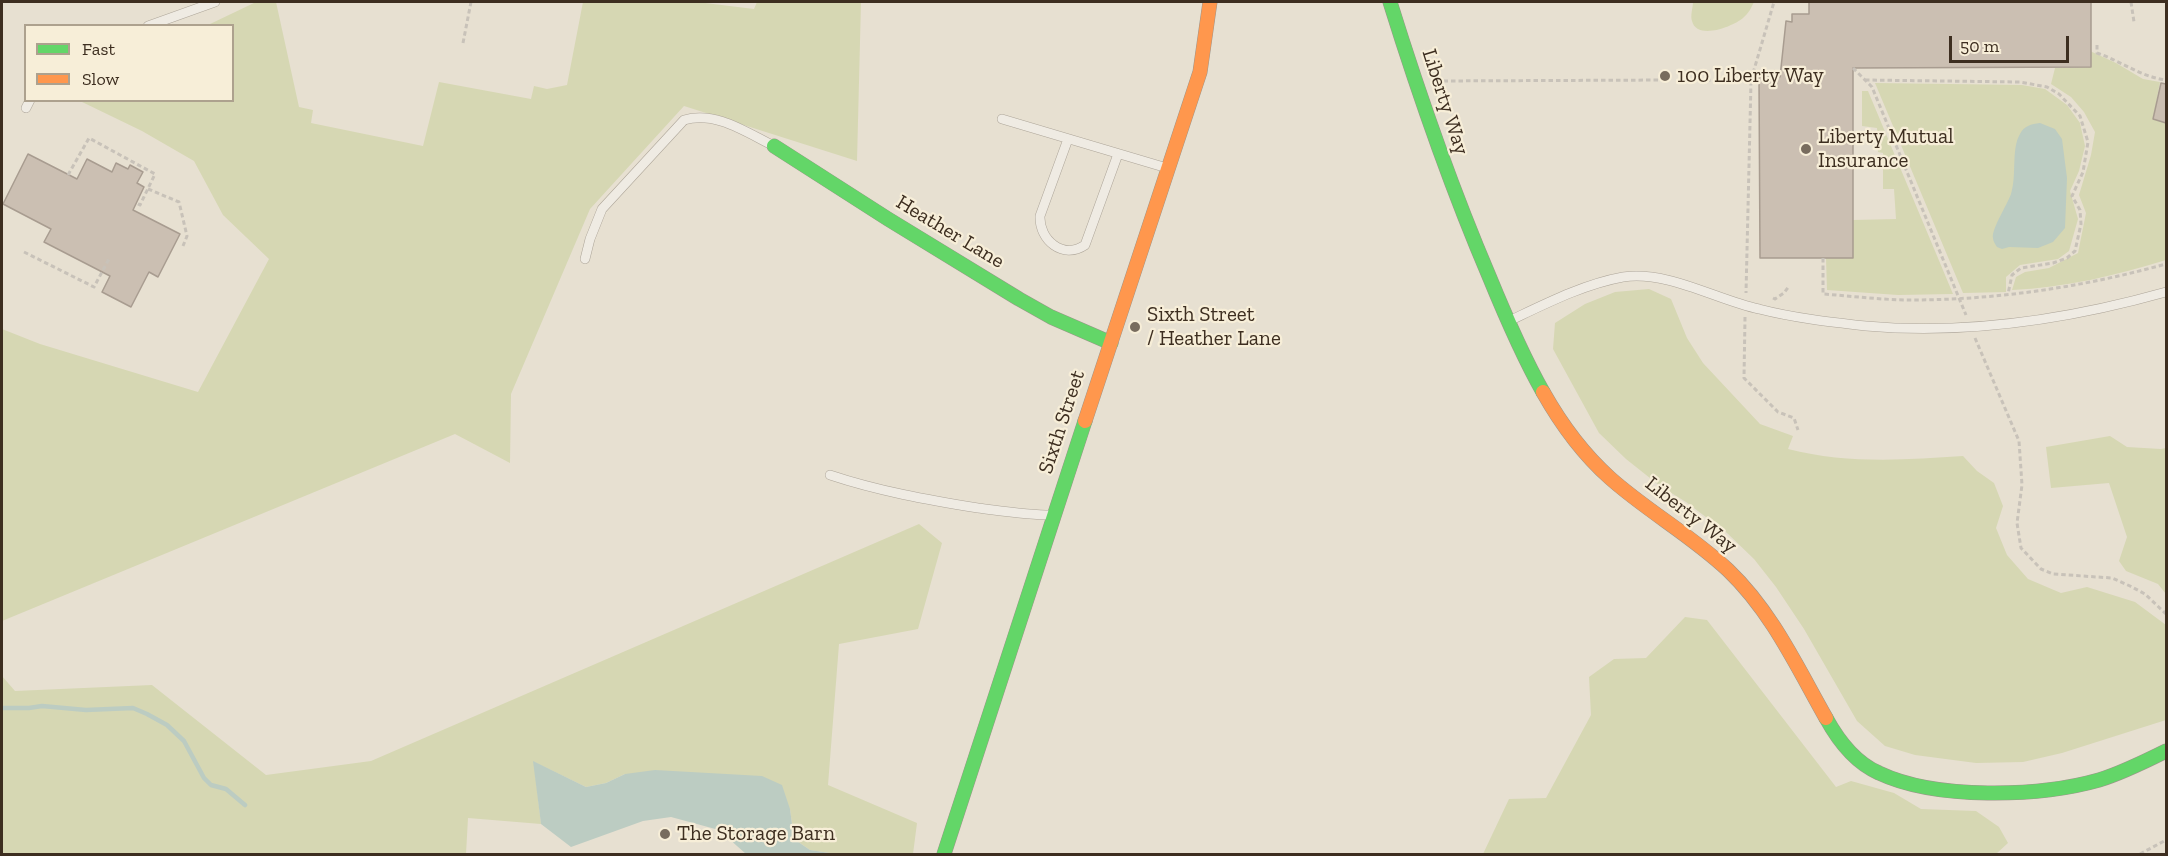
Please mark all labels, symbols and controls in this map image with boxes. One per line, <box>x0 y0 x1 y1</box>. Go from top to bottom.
legend <box>24 24 234 102</box>
scale bar <box>1952 24 2072 62</box>
text: 50 m <box>1960 35 1999 57</box>
text: Fast <box>82 38 115 60</box>
street label: Liberty Way <box>1416 46 1474 158</box>
place label: 100 Liberty Way <box>1677 63 1824 89</box>
text: Slow <box>82 68 119 90</box>
marker: 100 Liberty Way <box>1658 69 1672 83</box>
place label: Liberty Mutual Insurance <box>1818 124 1954 174</box>
marker: Liberty Mutual Insurance <box>1799 142 1813 156</box>
street label: Heather Lane <box>891 190 1009 274</box>
place label: Sixth Street / Heather Lane <box>1147 302 1281 352</box>
marker: Sixth Street / Heather Lane <box>1128 320 1142 334</box>
street label: Sixth Street <box>1033 367 1091 477</box>
street label: Liberty Way <box>1640 471 1742 559</box>
place label: The Storage Barn <box>677 821 835 847</box>
marker: The Storage Barn <box>658 827 672 841</box>

